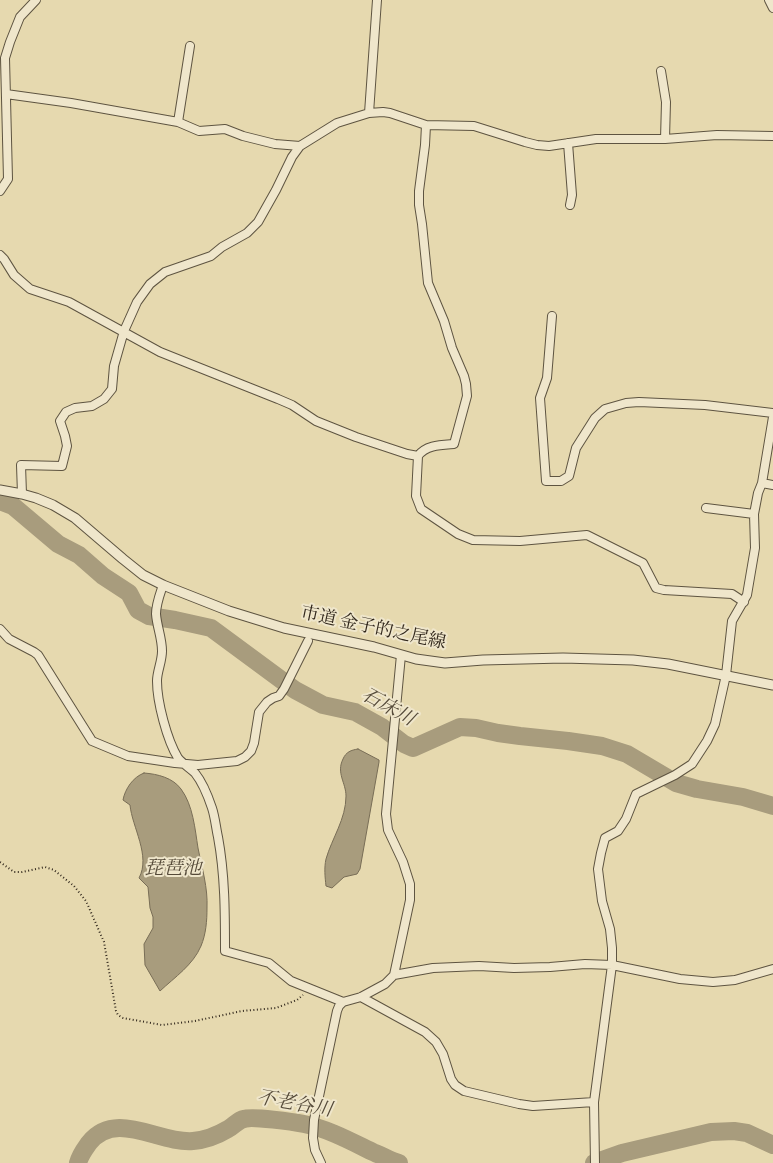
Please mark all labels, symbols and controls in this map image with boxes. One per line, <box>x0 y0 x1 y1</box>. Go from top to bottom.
street label: 市道 金子的之尾線 <box>298 604 448 656</box>
water label: 石床川 <box>357 685 417 733</box>
water label: 琵琶池 <box>145 860 201 882</box>
water label: 不老谷川 <box>255 1088 333 1124</box>

